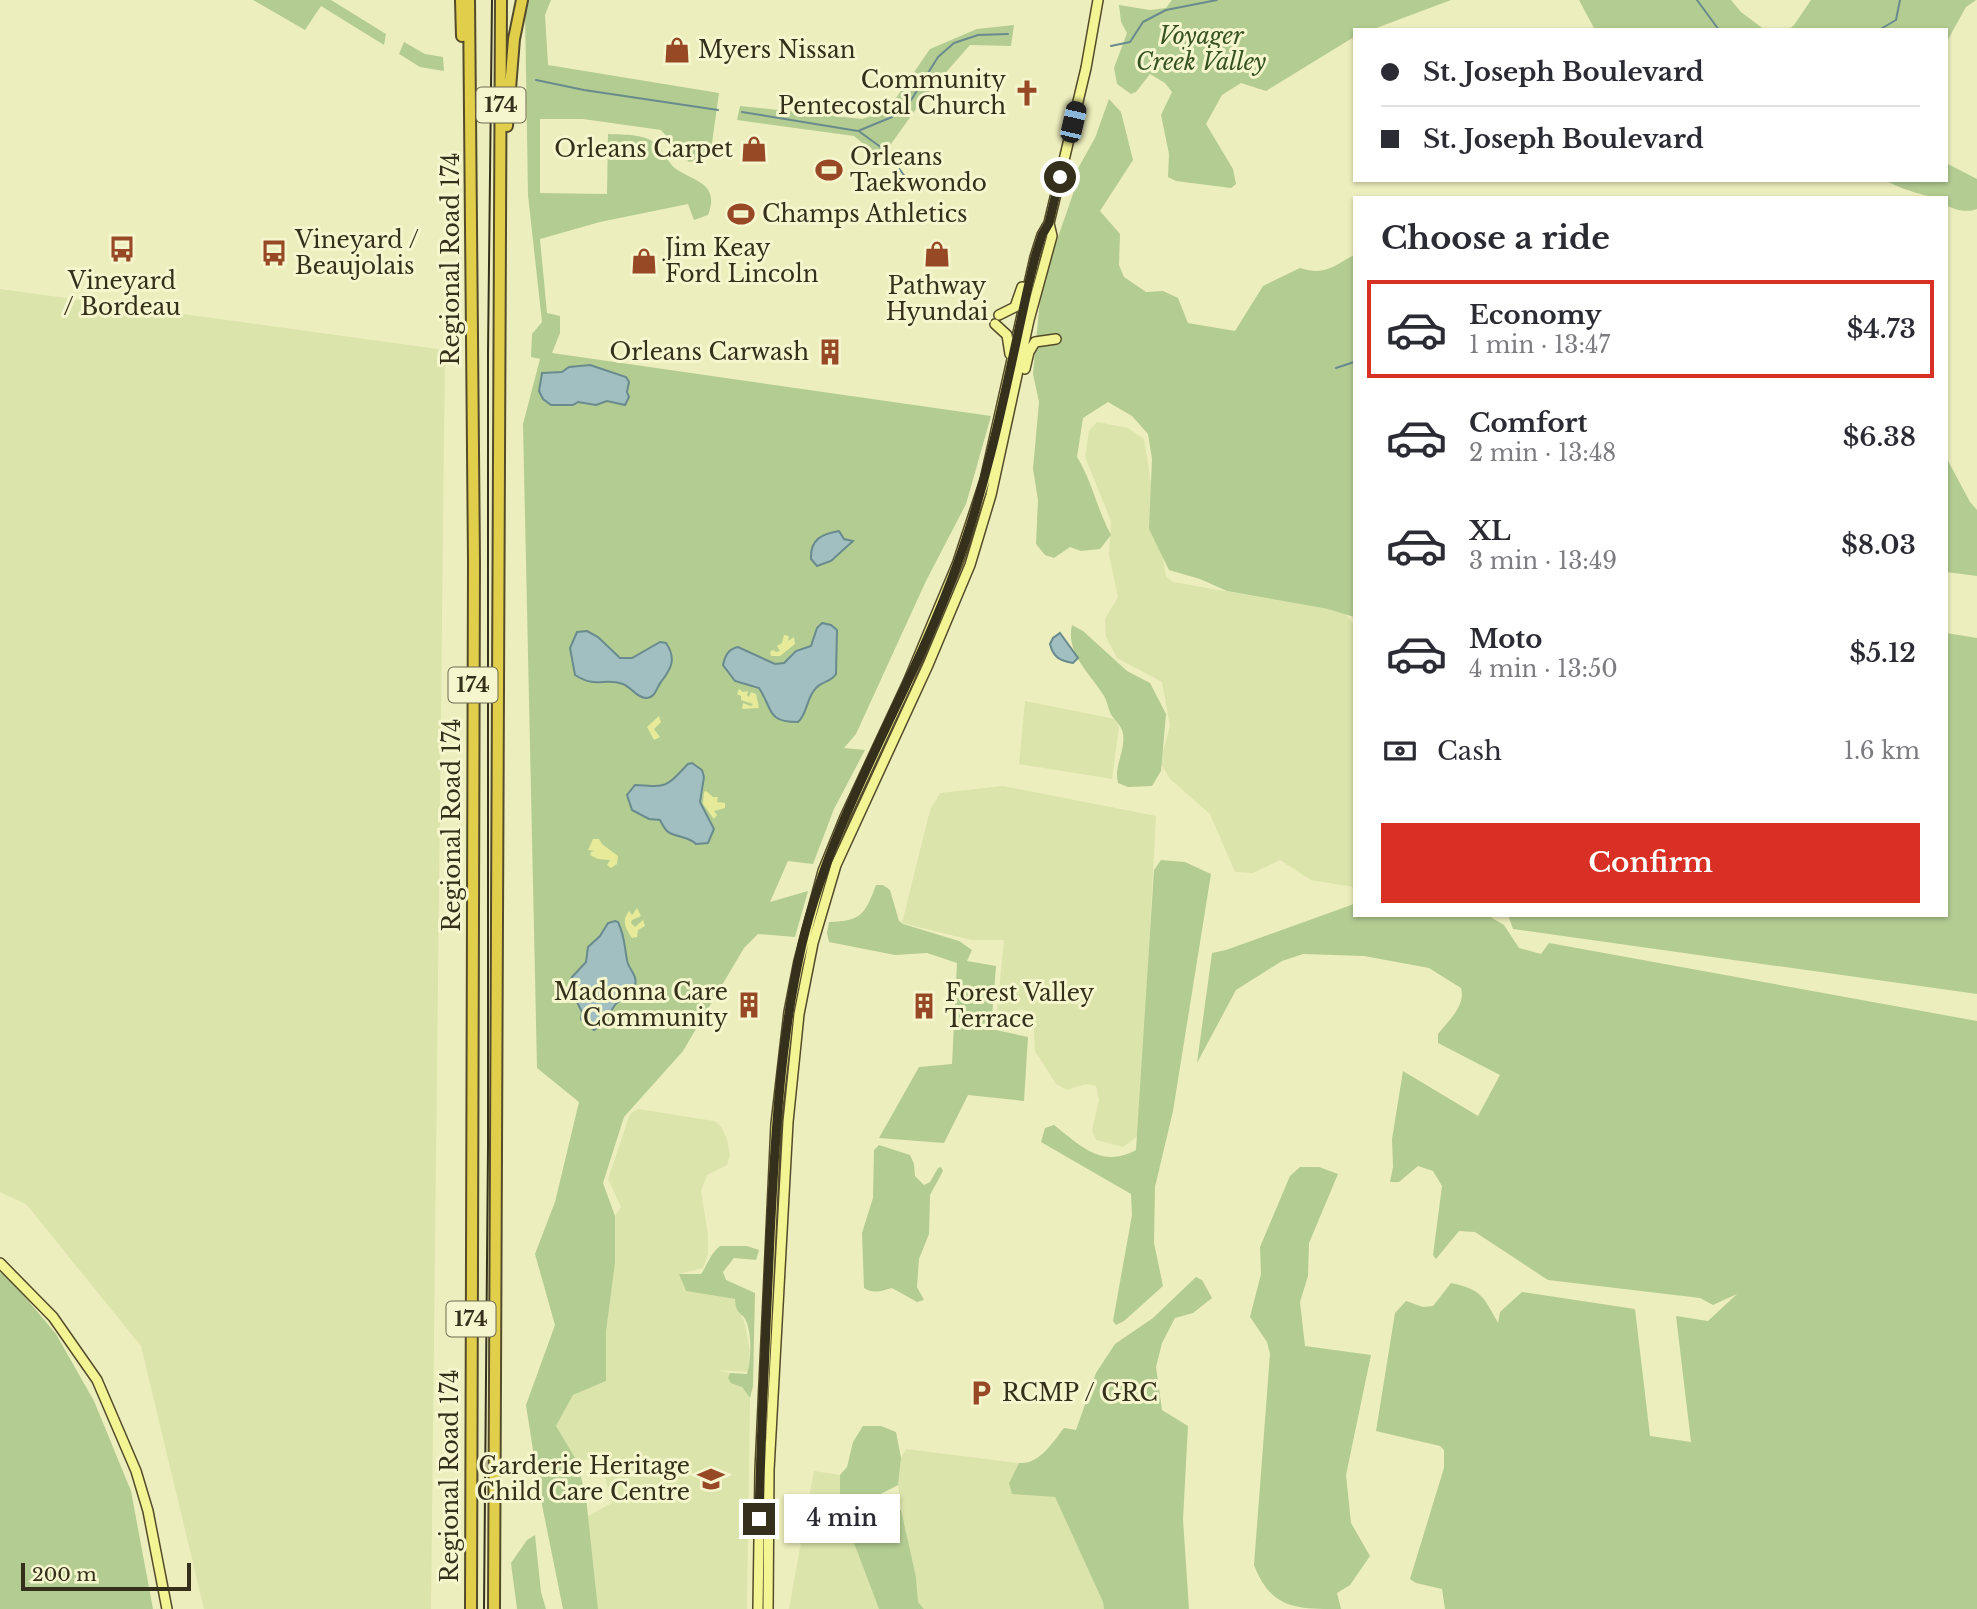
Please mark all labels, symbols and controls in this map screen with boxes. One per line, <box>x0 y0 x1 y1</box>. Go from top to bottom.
park label: Voyager Creek Valley <box>1136 22 1266 76</box>
shop icon: Myers Nissan <box>662 35 692 65</box>
place label: Myers Nissan <box>698 36 856 64</box>
text: St. Joseph Boulevard <box>1423 56 1704 88</box>
place label: Community Pentecostal Church <box>778 66 1006 120</box>
church icon: Community Pentecostal Church <box>1012 78 1042 108</box>
road number: 174 <box>476 88 526 122</box>
car <box>1059 99 1088 145</box>
text: St. Joseph Boulevard <box>1423 123 1704 155</box>
shop icon: Orleans Carpet <box>739 134 769 164</box>
place label: Orleans Carpet <box>554 135 733 163</box>
place label: Orleans Taekwondo <box>850 143 987 197</box>
street label: Regional Road 174 <box>437 152 465 366</box>
sports icon: Orleans Taekwondo <box>814 155 844 185</box>
route start <box>1044 161 1076 193</box>
sports icon: Champs Athletics <box>726 199 756 229</box>
place label: Champs Athletics <box>762 200 968 228</box>
text: Choose a ride <box>1381 218 1610 258</box>
place label: Vineyard / Beaujolais <box>294 226 419 280</box>
bus stop icon: Vineyard / Bordeau <box>107 234 137 264</box>
place label: Jim Keay Ford Lincoln <box>662 234 819 288</box>
bus stop icon: Vineyard / Beaujolais <box>259 238 289 268</box>
shop icon: Pathway Hyundai <box>922 239 952 269</box>
shop icon: Jim Keay Ford Lincoln <box>629 246 659 276</box>
place label: Vineyard / Bordeau <box>63 267 181 321</box>
place label: Pathway Hyundai <box>886 272 988 326</box>
icon: car <box>1385 298 1448 361</box>
text: Economy <box>1469 299 1602 331</box>
text: $4.73 <box>1847 313 1916 345</box>
text: 1 min · 13:47 <box>1469 331 1610 359</box>
building icon: Orleans Carwash <box>815 337 845 367</box>
place label: Orleans Carwash <box>609 338 809 366</box>
icon: car <box>1385 406 1448 469</box>
text: Comfort <box>1469 407 1587 439</box>
text: $6.38 <box>1843 421 1916 453</box>
text: 2 min · 13:48 <box>1469 439 1616 467</box>
icon: car <box>1385 514 1448 577</box>
text: XL <box>1469 515 1511 547</box>
text: $8.03 <box>1841 529 1916 561</box>
text: 3 min · 13:49 <box>1469 547 1617 575</box>
icon: car <box>1385 622 1448 685</box>
text: Moto <box>1469 623 1542 655</box>
text: $5.12 <box>1849 637 1916 669</box>
text: 4 min · 13:50 <box>1469 655 1618 683</box>
road number: 174 <box>448 668 498 702</box>
street label: Regional Road 174 <box>438 718 466 932</box>
icon: cash <box>1381 732 1419 770</box>
text: Cash <box>1437 735 1502 767</box>
text: 1.6 km <box>1844 737 1920 765</box>
button: Confirm <box>1381 823 1920 903</box>
place label: Madonna Care Community <box>554 978 728 1032</box>
place label: Forest Valley Terrace <box>945 979 1095 1033</box>
building icon: Madonna Care Community <box>734 990 764 1020</box>
building icon: Forest Valley Terrace <box>909 991 939 1021</box>
road number: 174 <box>447 1302 496 1336</box>
street label: Regional Road 174 <box>436 1369 464 1583</box>
parking icon: RCMP / GRC <box>966 1378 996 1408</box>
place label: RCMP / GRC <box>1002 1379 1158 1407</box>
place label: Garderie Heritage Child Care Centre <box>477 1452 690 1506</box>
school or university icon: Garderie Heritage Child Care Centre <box>696 1464 726 1494</box>
callout: 4 min <box>784 1494 899 1544</box>
route end <box>743 1503 775 1535</box>
text: 4 min <box>807 1504 877 1532</box>
scale bar <box>21 1560 191 1592</box>
text: 200 m <box>32 1563 97 1586</box>

